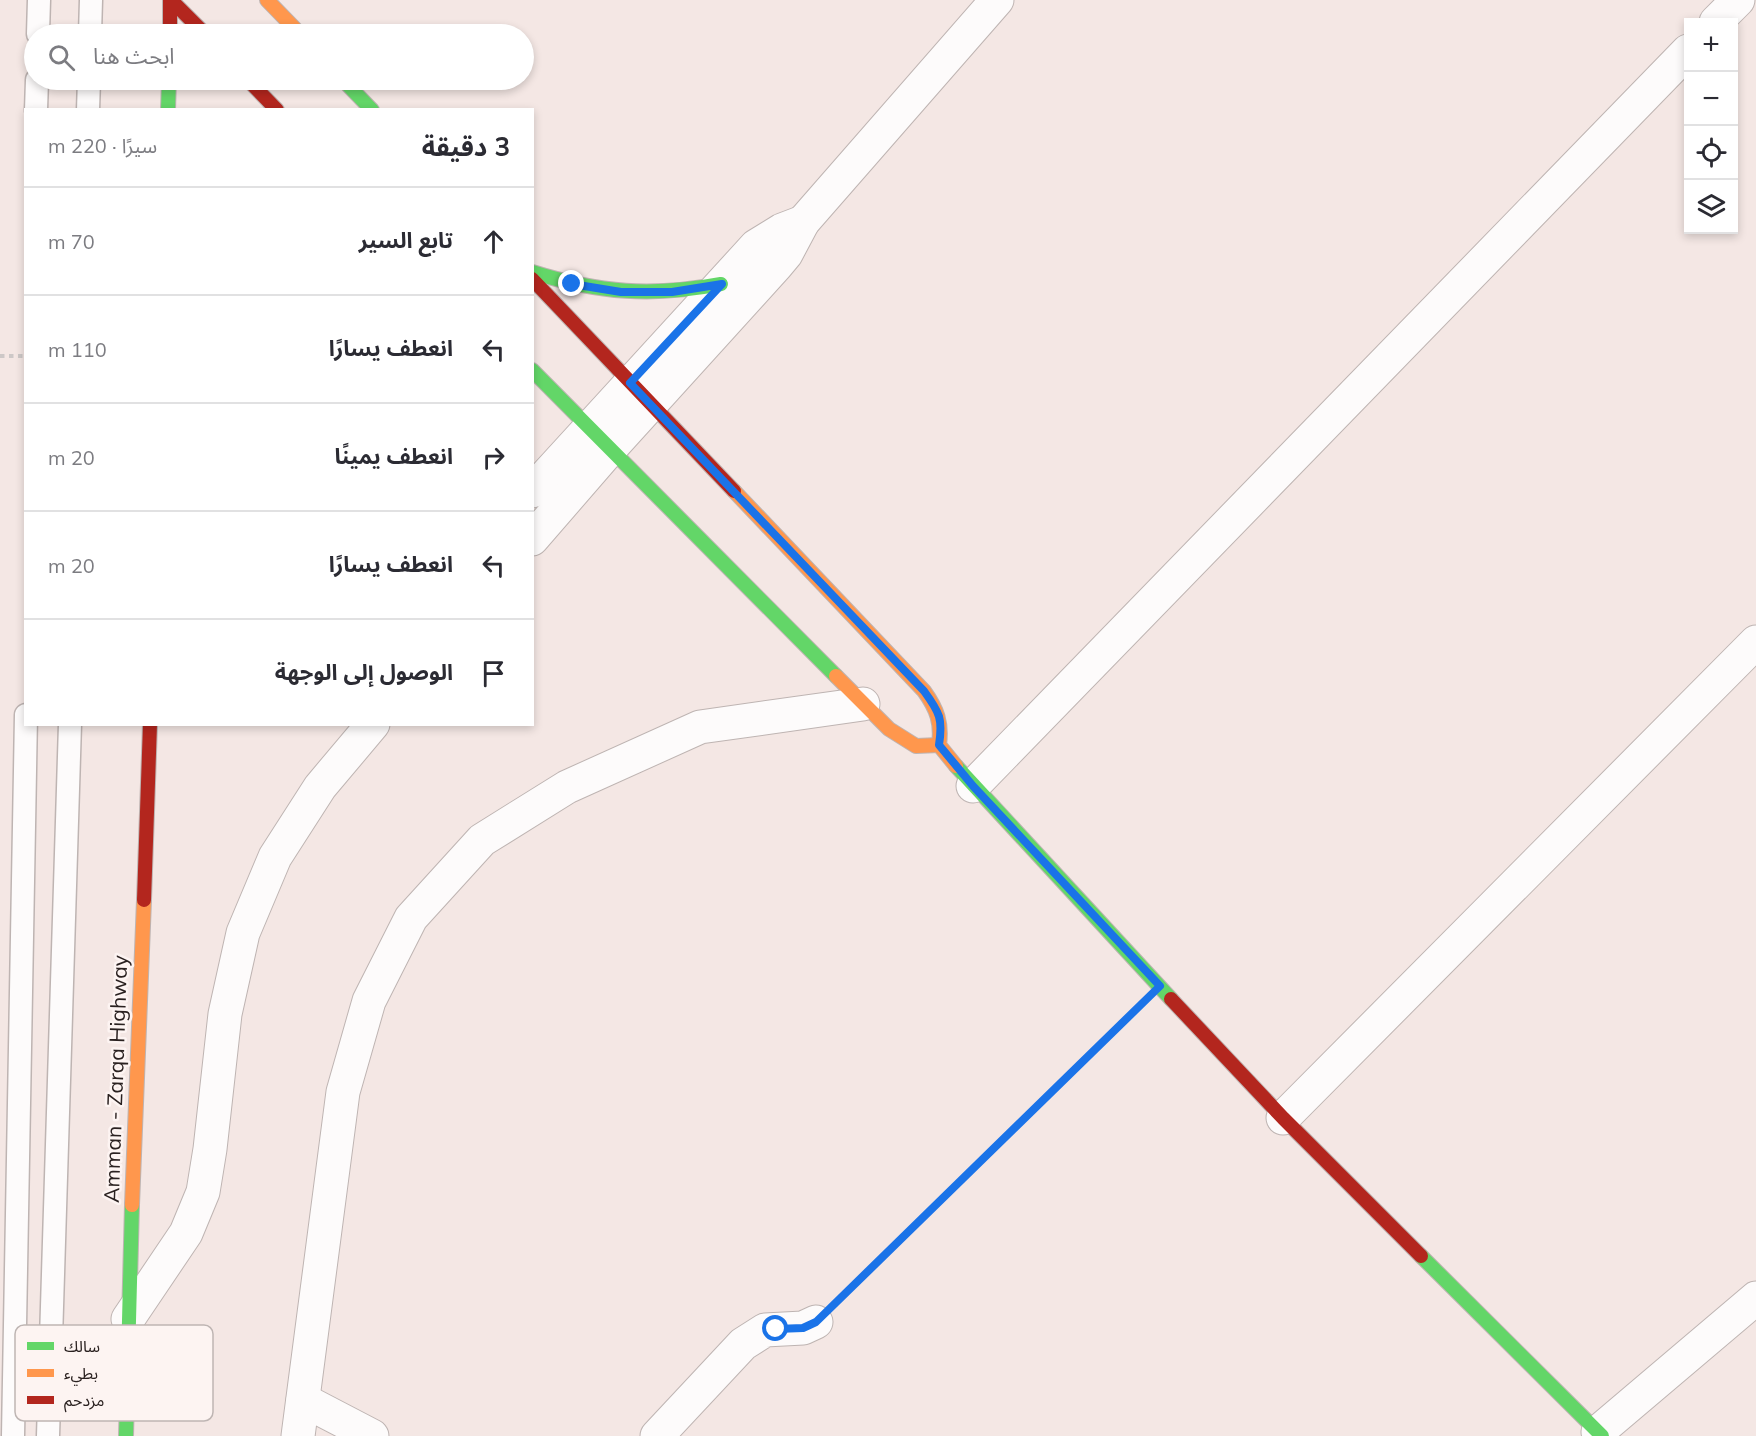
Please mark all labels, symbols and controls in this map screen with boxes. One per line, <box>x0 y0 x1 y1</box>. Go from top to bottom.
map controls <box>1684 18 1738 234</box>
button: + <box>1684 18 1738 72</box>
search box <box>24 24 534 90</box>
icon: search <box>45 41 78 74</box>
text: ابحث هنا <box>93 42 175 70</box>
button: − <box>1684 72 1738 126</box>
button: locate <box>1684 126 1738 180</box>
text: 3 دقيقة <box>422 130 510 163</box>
text: سيرًا · 220 m <box>48 133 157 158</box>
button: layers <box>1684 180 1738 234</box>
icon: ahead <box>477 225 510 258</box>
text: تابع السير <box>359 226 453 254</box>
text: 70 m <box>48 229 95 254</box>
route end <box>558 270 584 296</box>
icon: left <box>477 333 510 366</box>
text: انعطف يسارًا <box>329 334 453 362</box>
text: 110 m <box>48 337 107 362</box>
icon: right <box>477 441 510 474</box>
text: انعطف يمينًا <box>334 442 453 470</box>
text: 20 m <box>48 445 95 470</box>
icon: left <box>477 549 510 582</box>
text: انعطف يسارًا <box>329 550 453 578</box>
text: 20 m <box>48 553 95 578</box>
icon: arrive <box>477 657 510 690</box>
text: الوصول إلى الوجهة <box>275 658 453 686</box>
street label: Amman - Zarqa Highway <box>98 955 132 1203</box>
route start <box>762 1315 788 1341</box>
legend <box>15 1325 213 1421</box>
text: سالك <box>64 1336 100 1356</box>
text: بطيء <box>64 1363 98 1386</box>
text: مزدحم <box>64 1390 104 1413</box>

